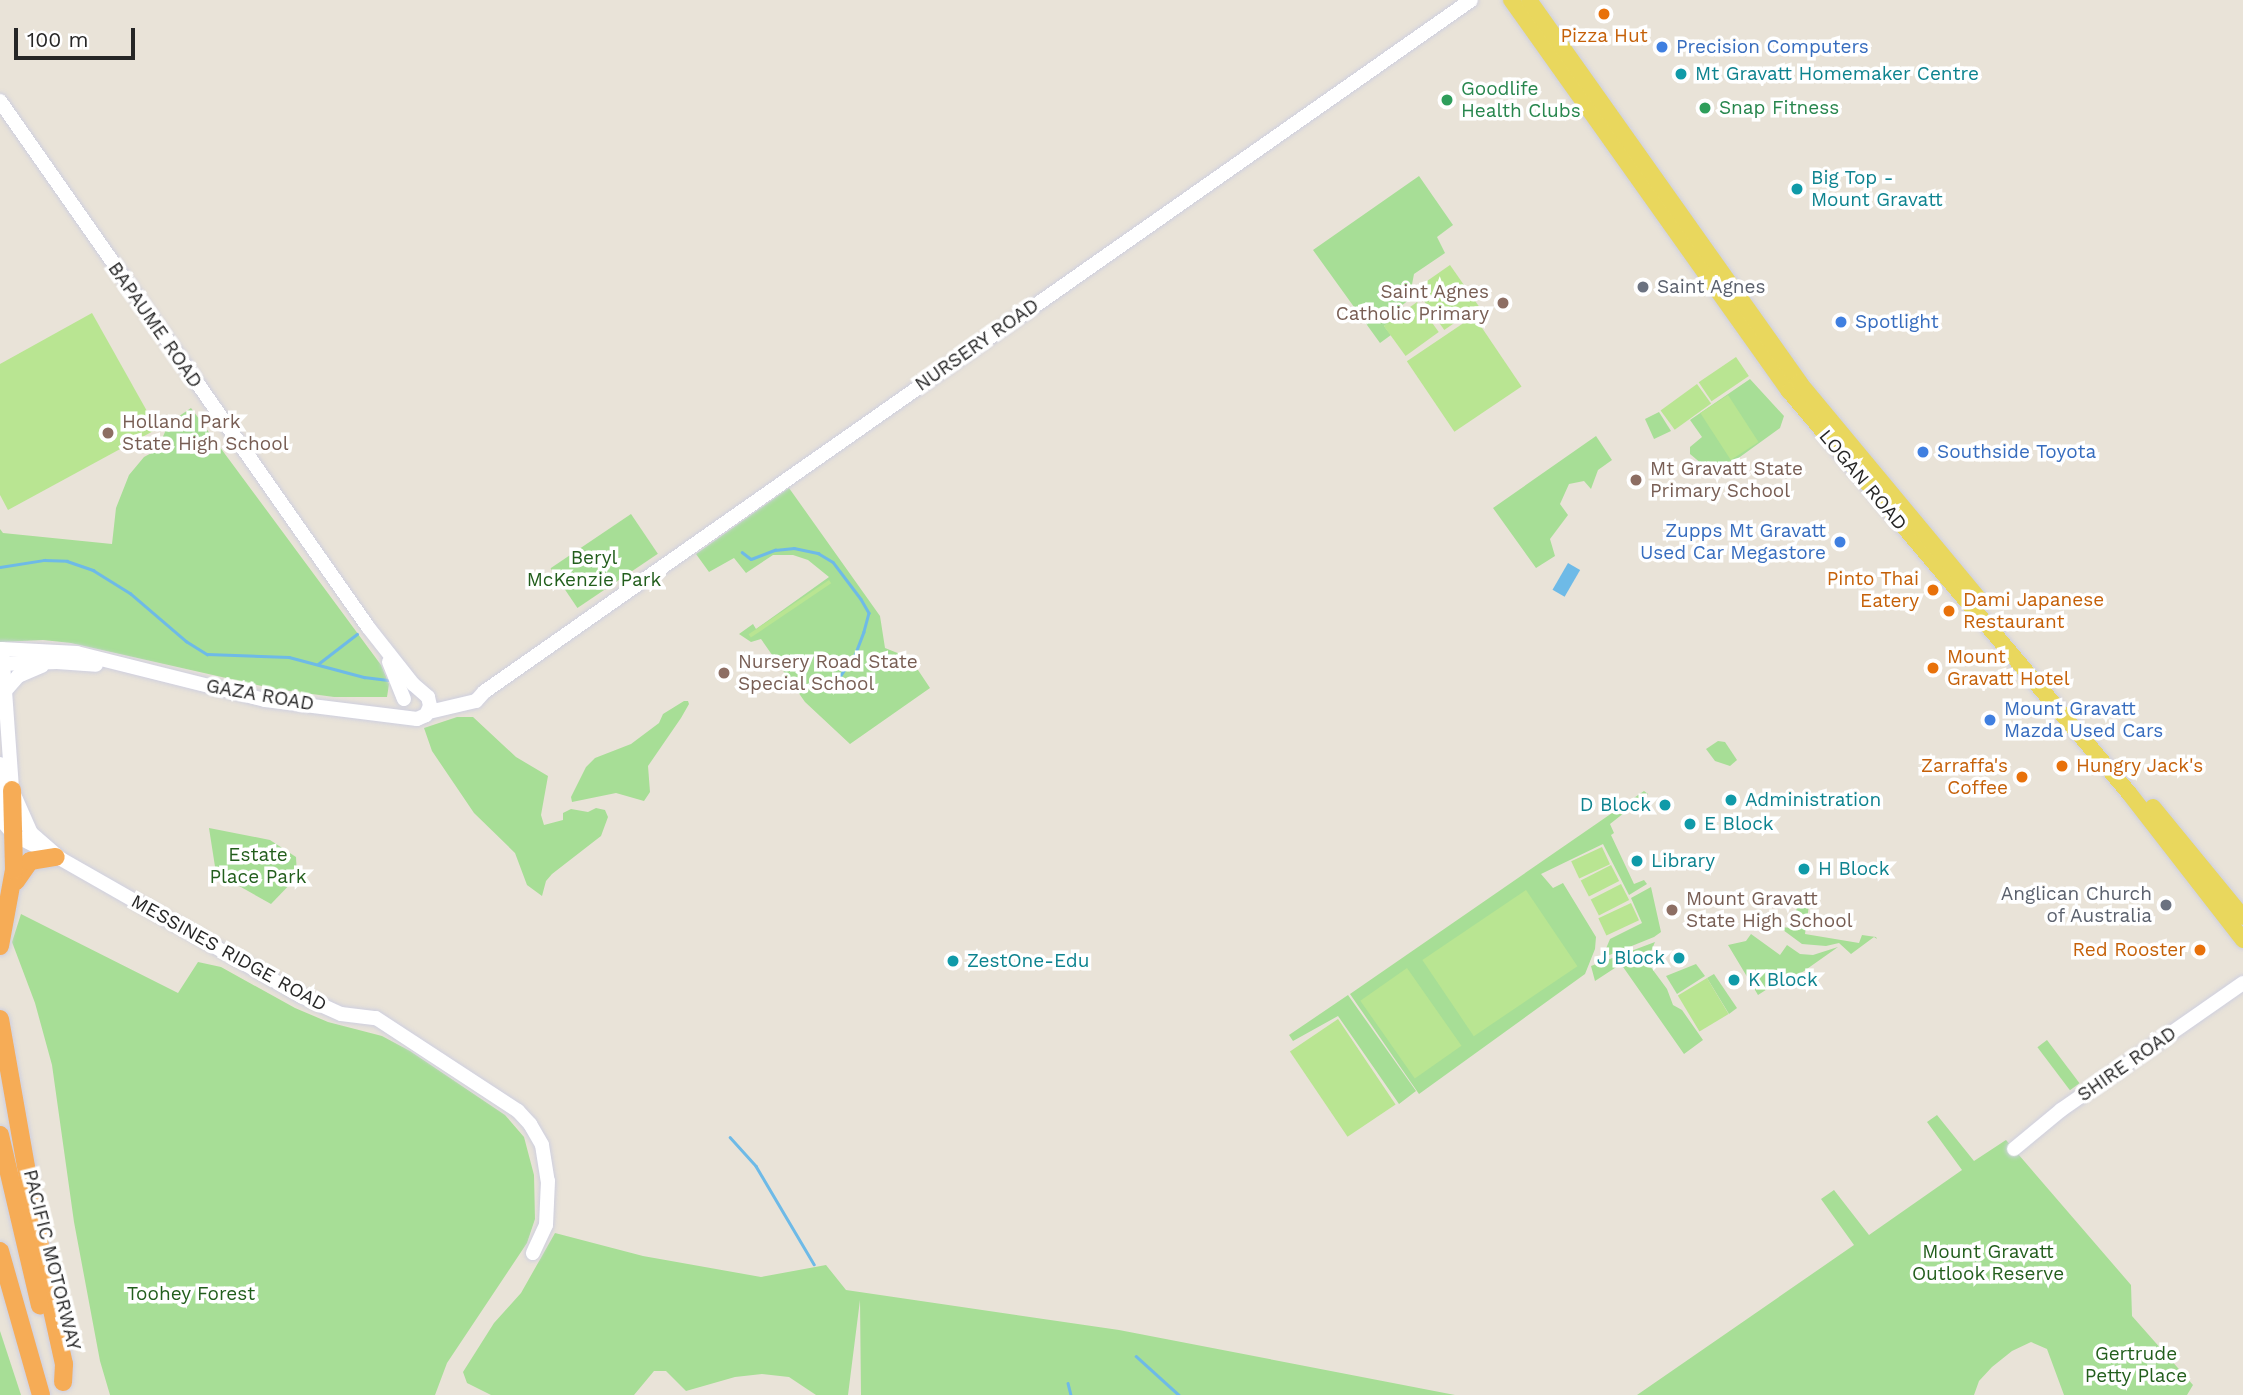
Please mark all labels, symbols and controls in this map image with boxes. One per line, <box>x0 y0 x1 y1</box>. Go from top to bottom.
marker: Pizza Hut <box>1596 6 1612 22</box>
scale bar <box>18 14 138 58</box>
place label: Pizza Hut <box>1560 25 1648 47</box>
text: 100 m <box>27 27 89 52</box>
place label: Precision Computers <box>1676 36 1869 58</box>
marker: Precision Computers <box>1654 39 1670 55</box>
place label: Mt Gravatt Homemaker Centre <box>1695 63 1979 85</box>
marker: Mt Gravatt Homemaker Centre <box>1673 66 1689 82</box>
place label: Goodlife Health Clubs <box>1461 78 1581 122</box>
marker: Goodlife Health Clubs <box>1439 92 1455 108</box>
place label: Snap Fitness <box>1719 97 1839 119</box>
marker: Snap Fitness <box>1697 100 1713 116</box>
place label: Big Top - Mount Gravatt <box>1811 167 1943 211</box>
marker: Big Top - Mount Gravatt <box>1789 181 1805 197</box>
street label: BAPAUME ROAD <box>103 258 207 392</box>
place label: Saint Agnes <box>1657 276 1766 298</box>
marker: Saint Agnes <box>1635 279 1651 295</box>
place label: Saint Agnes Catholic Primary <box>1336 281 1489 325</box>
street label: NURSERY ROAD <box>910 294 1044 396</box>
marker: Saint Agnes Catholic Primary <box>1495 295 1511 311</box>
place label: Spotlight <box>1855 311 1939 333</box>
marker: Spotlight <box>1833 314 1849 330</box>
place label: Holland Park State High School <box>122 411 288 455</box>
marker: Holland Park State High School <box>100 425 116 441</box>
street label: LOGAN ROAD <box>1814 425 1912 535</box>
place label: Southside Toyota <box>1937 441 2097 463</box>
marker: Southside Toyota <box>1915 444 1931 460</box>
place label: Mt Gravatt State Primary School <box>1650 458 1803 502</box>
marker: Mt Gravatt State Primary School <box>1628 472 1644 488</box>
place label: Zupps Mt Gravatt Used Car Megastore <box>1640 520 1826 564</box>
marker: Zupps Mt Gravatt Used Car Megastore <box>1832 534 1848 550</box>
park label: Beryl McKenzie Park <box>527 547 661 591</box>
place label: Pinto Thai Eatery <box>1826 568 1919 612</box>
marker: Pinto Thai Eatery <box>1925 582 1941 598</box>
place label: Dami Japanese Restaurant <box>1963 589 2105 633</box>
marker: Dami Japanese Restaurant <box>1941 603 1957 619</box>
place label: Mount Gravatt Hotel <box>1947 646 2070 690</box>
place label: Nursery Road State Special School <box>738 651 918 695</box>
marker: Mount Gravatt Hotel <box>1925 660 1941 676</box>
marker: Nursery Road State Special School <box>716 665 732 681</box>
street label: GAZA ROAD <box>204 674 316 716</box>
place label: Mount Gravatt Mazda Used Cars <box>2004 698 2164 742</box>
marker: Mount Gravatt Mazda Used Cars <box>1982 712 1998 728</box>
place label: Zarraffa's Coffee <box>1921 755 2008 799</box>
place label: Hungry Jack's <box>2076 755 2204 777</box>
marker: Hungry Jack's <box>2054 758 2070 774</box>
marker: Zarraffa's Coffee <box>2014 769 2030 785</box>
place label: Administration <box>1745 789 1881 811</box>
marker: Administration <box>1723 792 1739 808</box>
place label: D Block <box>1580 794 1651 816</box>
marker: D Block <box>1657 797 1673 813</box>
place label: E Block <box>1704 813 1774 835</box>
marker: E Block <box>1682 816 1698 832</box>
park label: Estate Place Park <box>209 844 307 888</box>
place label: Library <box>1651 850 1715 872</box>
marker: Library <box>1629 853 1645 869</box>
place label: H Block <box>1818 858 1889 880</box>
marker: H Block <box>1796 861 1812 877</box>
place label: Anglican Church of Australia <box>2001 883 2152 927</box>
place label: Mount Gravatt State High School <box>1686 888 1852 932</box>
street label: MESSINES RIDGE ROAD <box>127 890 331 1016</box>
marker: Anglican Church of Australia <box>2158 897 2174 913</box>
marker: Mount Gravatt State High School <box>1664 902 1680 918</box>
place label: Red Rooster <box>2073 939 2186 961</box>
marker: Red Rooster <box>2192 942 2208 958</box>
place label: J Block <box>1597 947 1665 969</box>
place label: ZestOne-Edu <box>967 950 1089 972</box>
marker: J Block <box>1671 950 1687 966</box>
marker: ZestOne-Edu <box>945 953 961 969</box>
place label: K Block <box>1748 969 1818 991</box>
marker: K Block <box>1726 972 1742 988</box>
street label: SHIRE ROAD <box>2073 1022 2181 1106</box>
street label: PACIFIC MOTORWAY <box>18 1167 86 1353</box>
park label: Mount Gravatt Outlook Reserve <box>1912 1241 2064 1285</box>
park label: Toohey Forest <box>126 1283 256 1305</box>
park label: Gertrude Petty Place <box>2085 1343 2187 1387</box>

